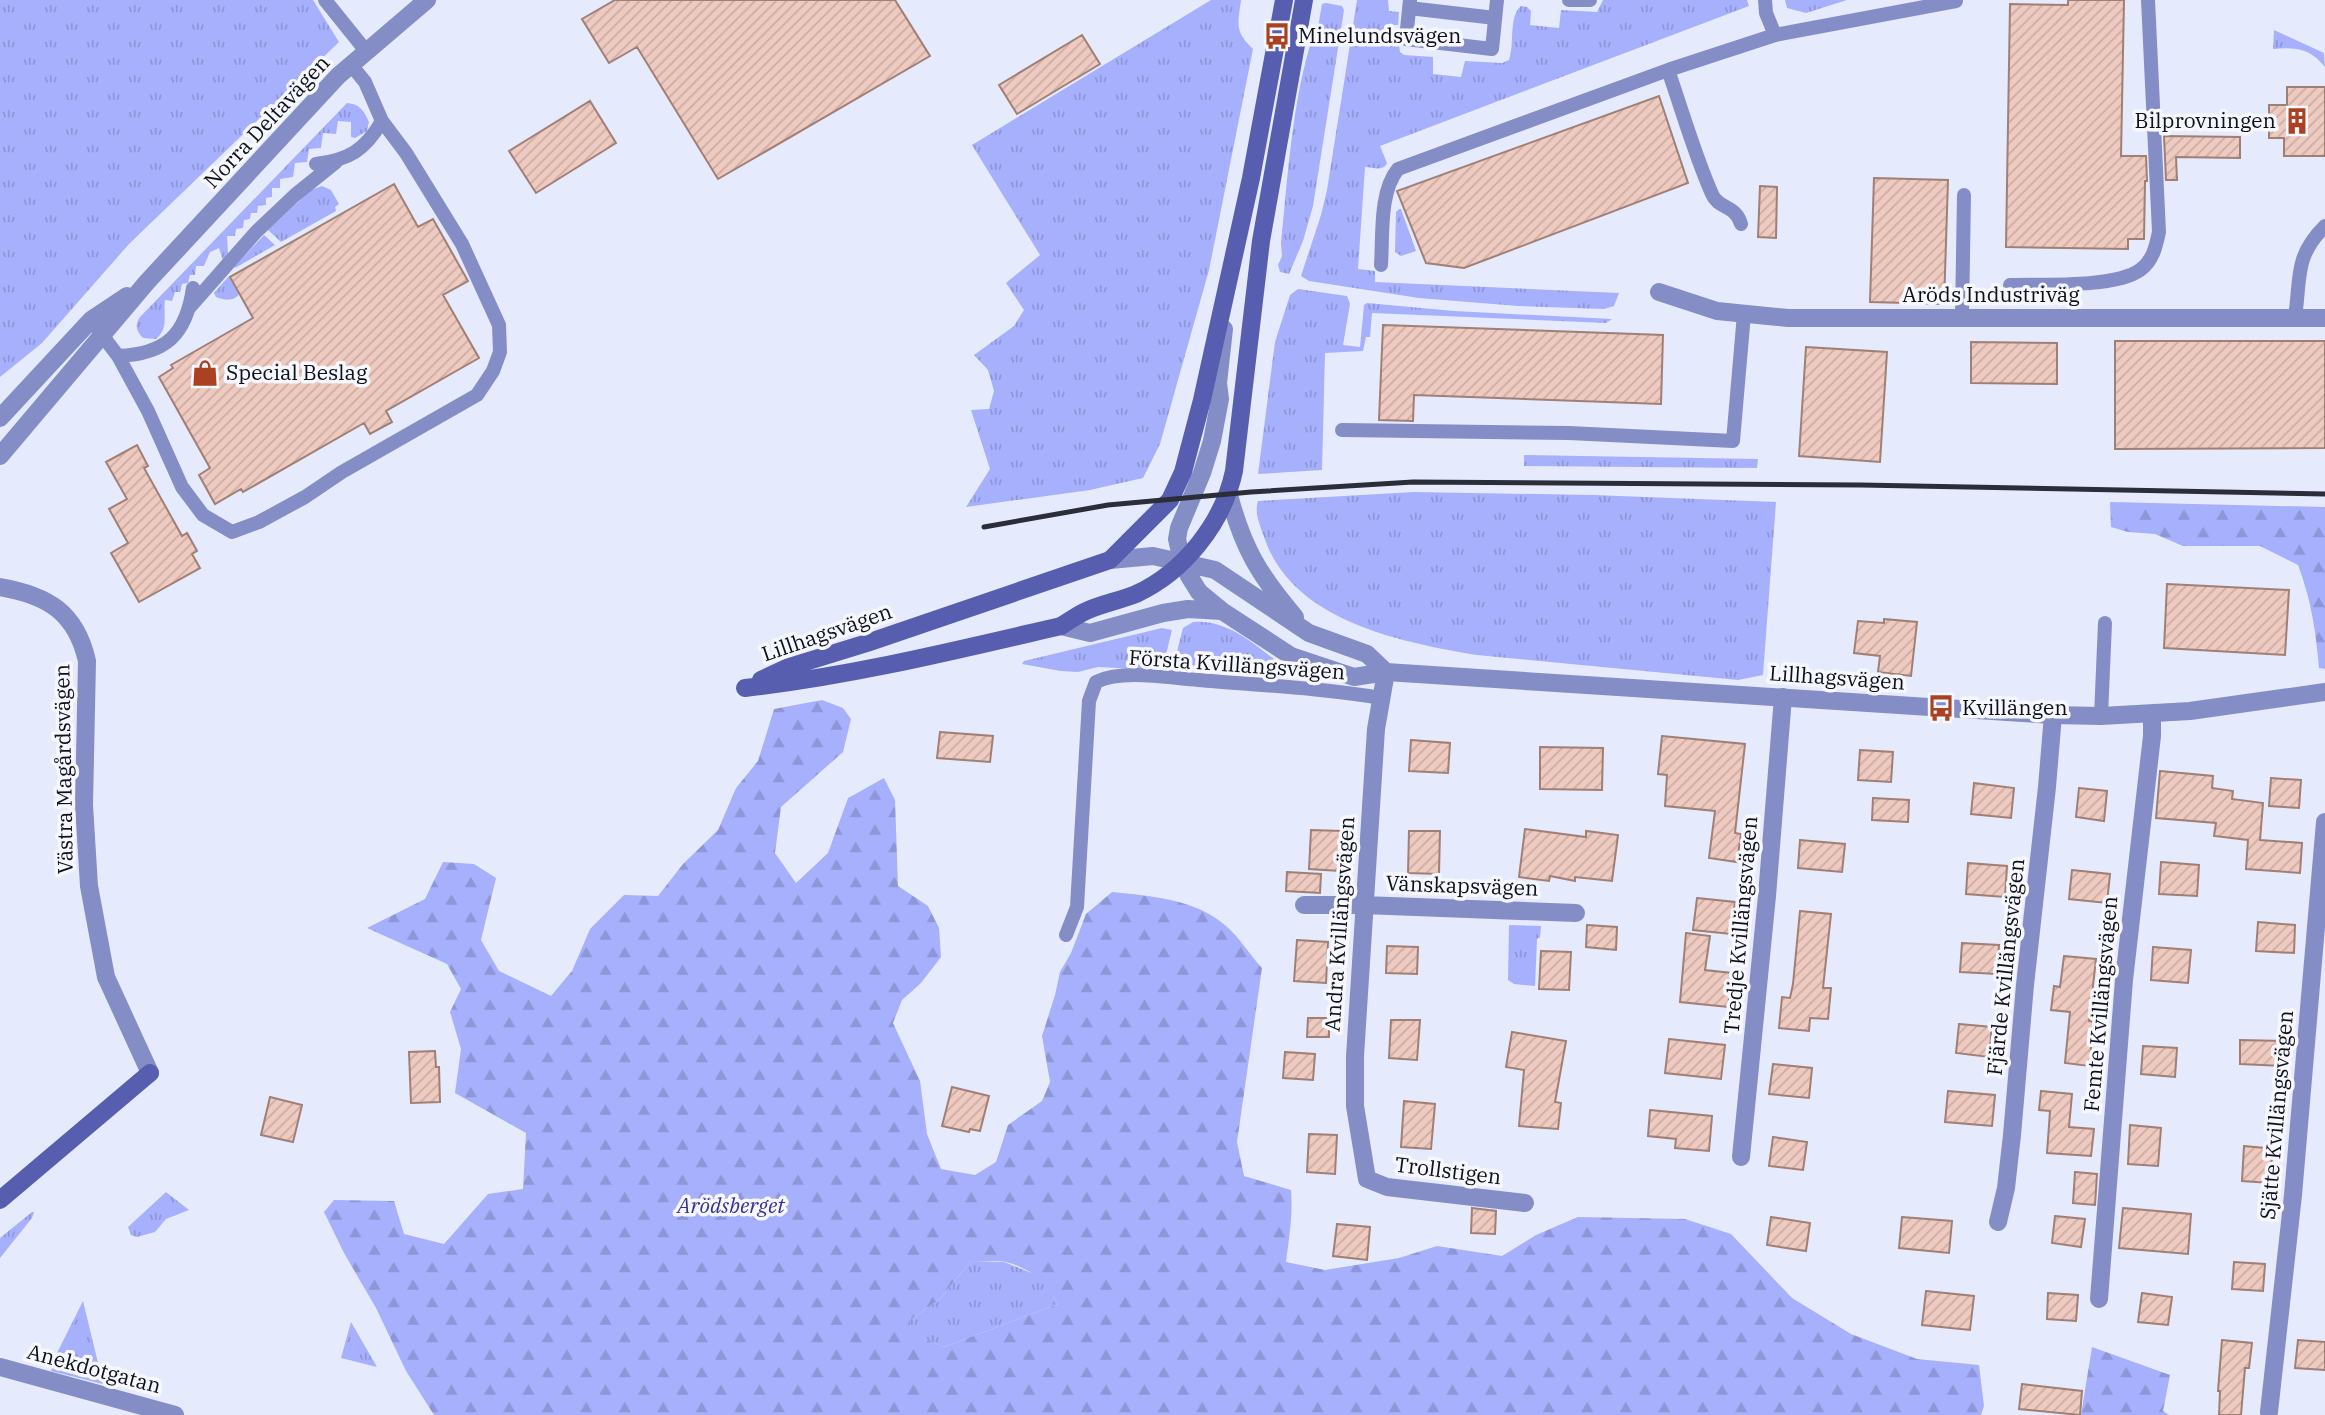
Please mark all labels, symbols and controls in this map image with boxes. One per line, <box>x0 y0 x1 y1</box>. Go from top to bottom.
bus stop icon: Minelundsvägen <box>1262 21 1292 51</box>
place label: Minelundsvägen <box>1298 21 1461 49</box>
street label: Norra Deltavägen <box>197 49 335 194</box>
place label: Bilprovningen <box>2135 106 2276 134</box>
building icon: Bilprovningen <box>2282 106 2312 136</box>
street label: Aröds Industriväg <box>1902 280 2080 308</box>
shop icon: Special Beslag <box>190 358 220 388</box>
place label: Special Beslag <box>226 358 368 386</box>
street label: Lillhagsvägen <box>758 597 895 667</box>
street label: Första Kvillängsvägen <box>1128 642 1346 686</box>
street label: Lillhagsvägen <box>1768 658 1906 696</box>
street label: Västra Magårdsvägen <box>47 664 79 874</box>
bus stop icon: Kvillängen <box>1926 693 1956 723</box>
place label: Kvillängen <box>1962 693 2068 721</box>
street label: Andra Kvillängsvägen <box>1318 815 1360 1033</box>
street label: Tredje Kvillängsvägen <box>1717 815 1763 1035</box>
street label: Fjärde Kvillängsvägen <box>1980 857 2030 1077</box>
street label: Vänskapsvägen <box>1385 868 1539 902</box>
street label: Femte Kvillängsvägen <box>2077 895 2123 1113</box>
street label: Sjätte Kvillängsvägen <box>2253 1009 2299 1221</box>
street label: Trollstigen <box>1393 1150 1503 1190</box>
park label: Arödsberget <box>675 1191 785 1219</box>
street label: Anekdotgatan <box>24 1337 164 1399</box>

